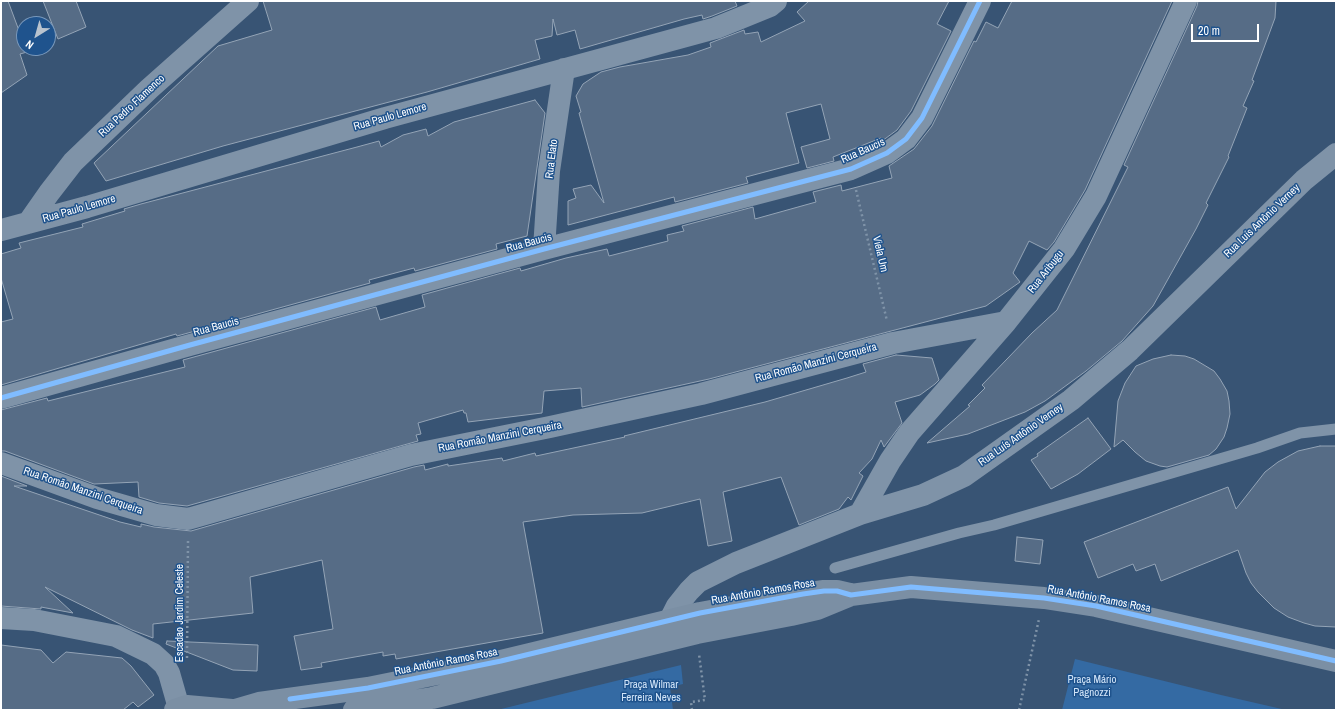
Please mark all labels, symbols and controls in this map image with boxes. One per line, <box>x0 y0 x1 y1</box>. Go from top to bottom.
north arrow <box>16 16 56 56</box>
scale bar <box>1193 16 1261 42</box>
text: 20 m <box>1198 23 1220 39</box>
text: N <box>23 37 36 52</box>
street label: Rua Pedro Flamenco <box>96 72 168 140</box>
street label: Rua Paulo Lemore <box>352 100 428 134</box>
street label: Rua Baucis <box>839 135 887 167</box>
street label: Rua Elato <box>543 139 561 179</box>
street label: Rua Luís Antônio Verney <box>1221 181 1303 261</box>
street label: Rua Paulo Lemore <box>41 192 117 226</box>
street label: Rua Baucis <box>505 231 553 255</box>
street label: Viela Um <box>869 235 891 273</box>
street label: Rua Aribugu <box>1025 248 1067 296</box>
street label: Rua Baucis <box>192 315 240 339</box>
street label: Rua Romão Manzini Cerqueira <box>754 340 878 386</box>
street label: Rua Luís Antônio Verney <box>976 401 1066 469</box>
street label: Rua Romão Manzini Cerqueira <box>437 419 563 455</box>
street label: Rua Romão Manzini Cerqueira <box>22 464 144 518</box>
street label: Escadao Jardim Celeste <box>173 564 187 662</box>
street label: Rua Antônio Ramos Rosa <box>710 576 816 608</box>
street label: Rua Antônio Ramos Rosa <box>1046 583 1152 615</box>
street label: Rua Antônio Ramos Rosa <box>393 646 499 678</box>
park label: Praça Mário Pagnozzi <box>1067 673 1117 699</box>
park label: Praça Wilmar Ferreira Neves <box>621 678 681 704</box>

